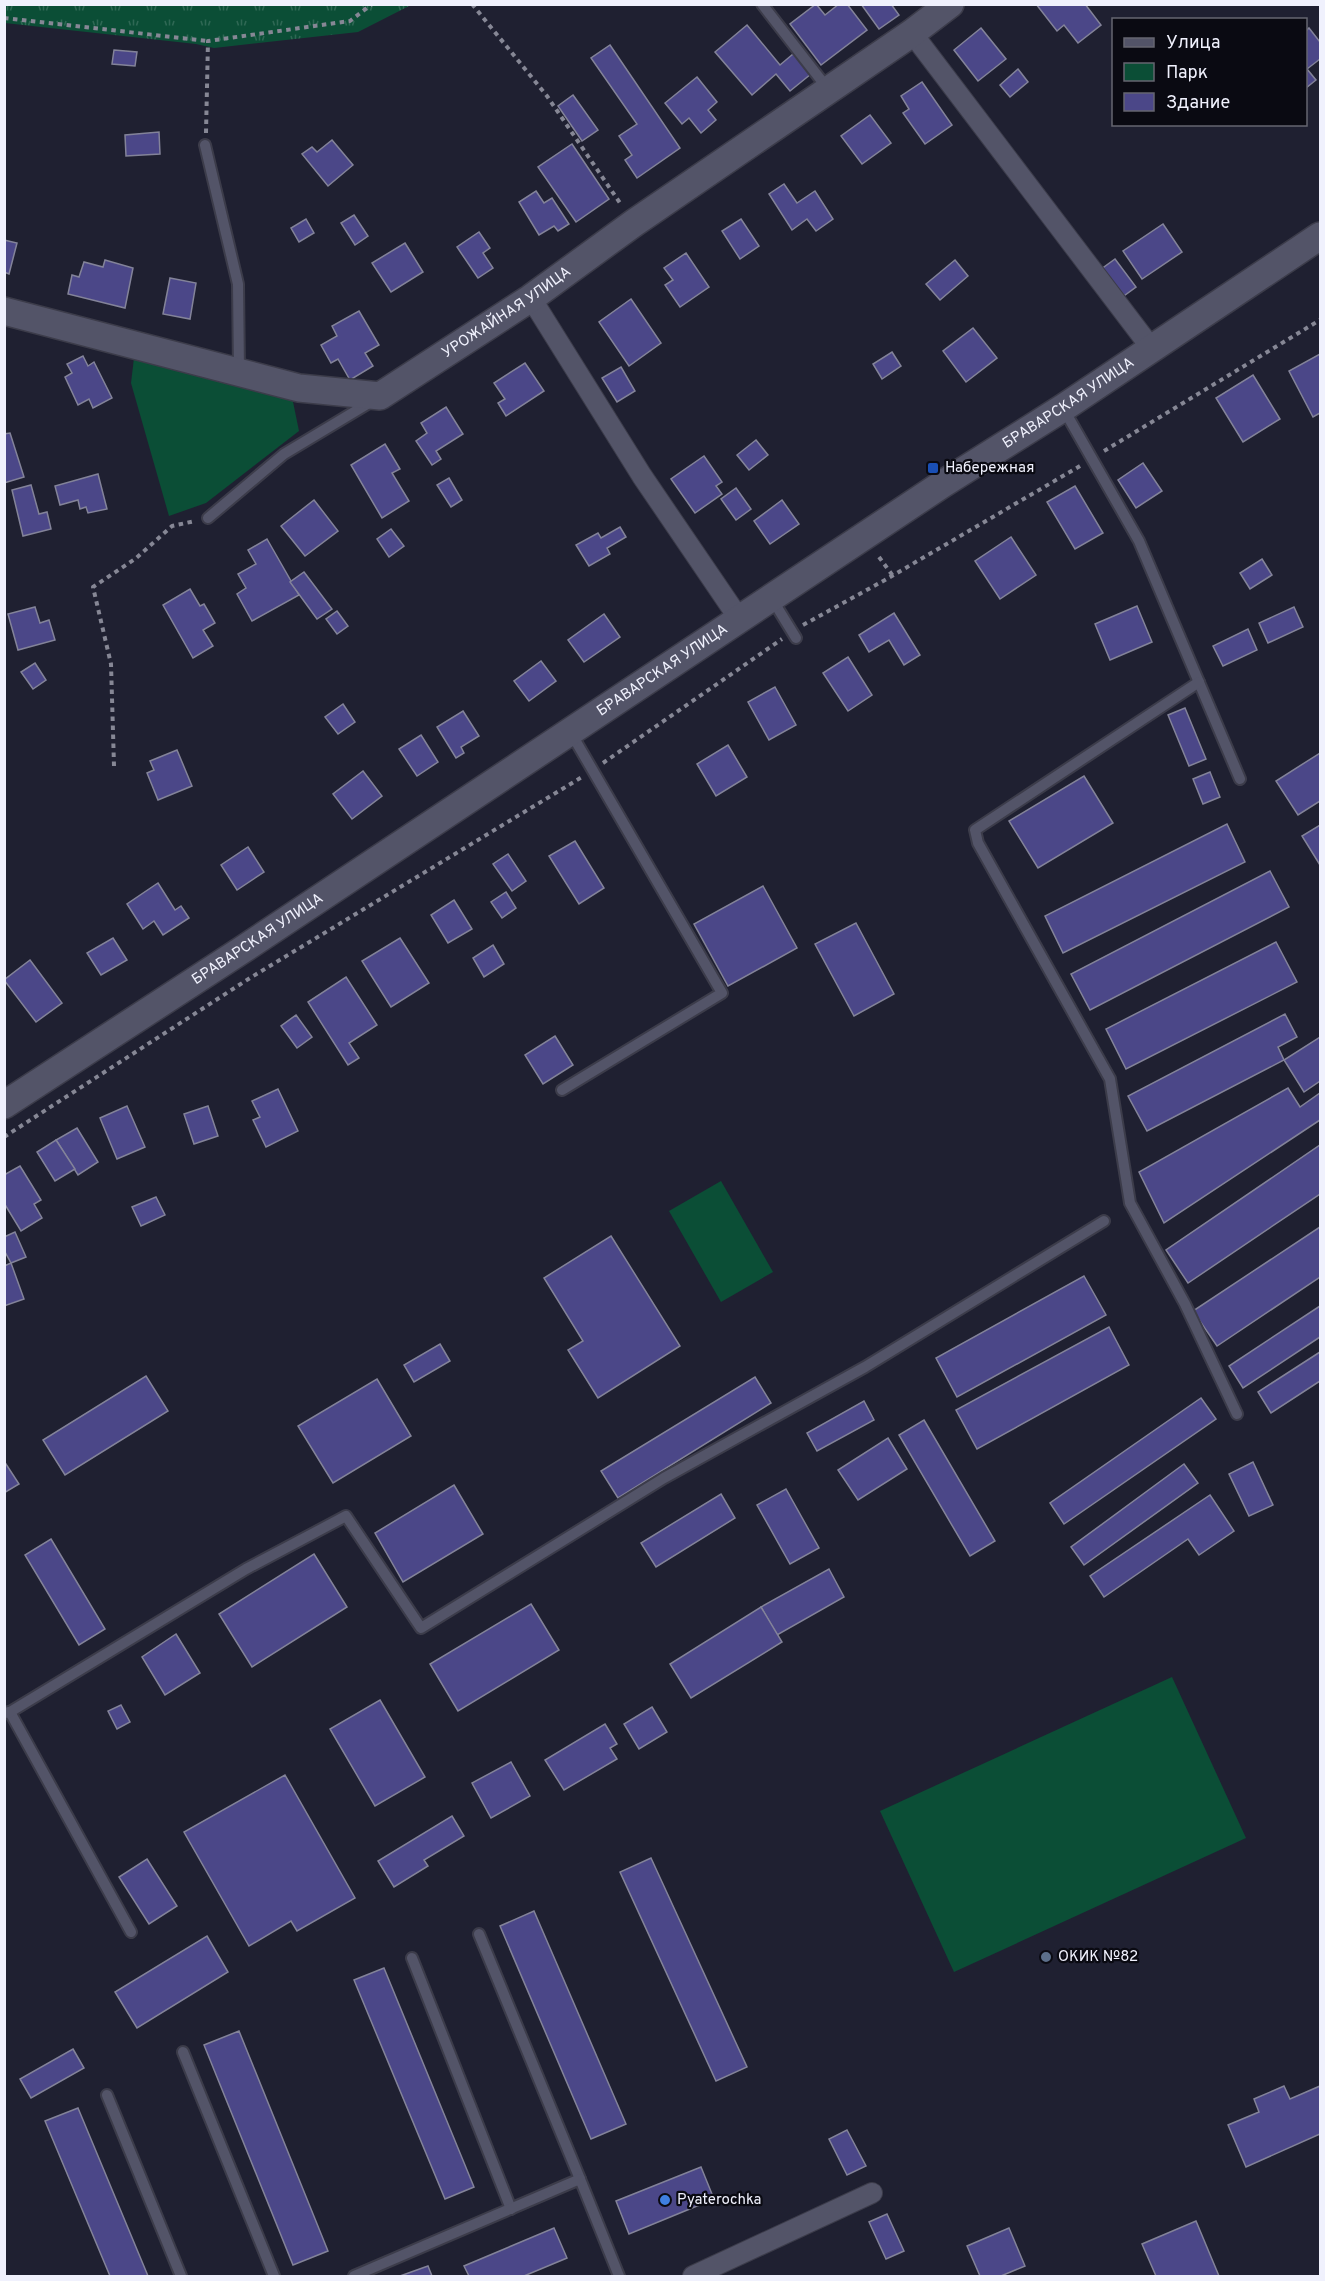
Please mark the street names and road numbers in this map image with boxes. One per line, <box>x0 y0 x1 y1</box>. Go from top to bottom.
street label: УРОЖАЙНАЯ УЛИЦА <box>438 262 575 363</box>
street label: БРАВАРСКАЯ УЛИЦА <box>999 353 1138 453</box>
street label: БРАВАРСКАЯ УЛИЦА <box>593 620 732 721</box>
street label: БРАВАРСКАЯ УЛИЦА <box>188 889 327 989</box>

